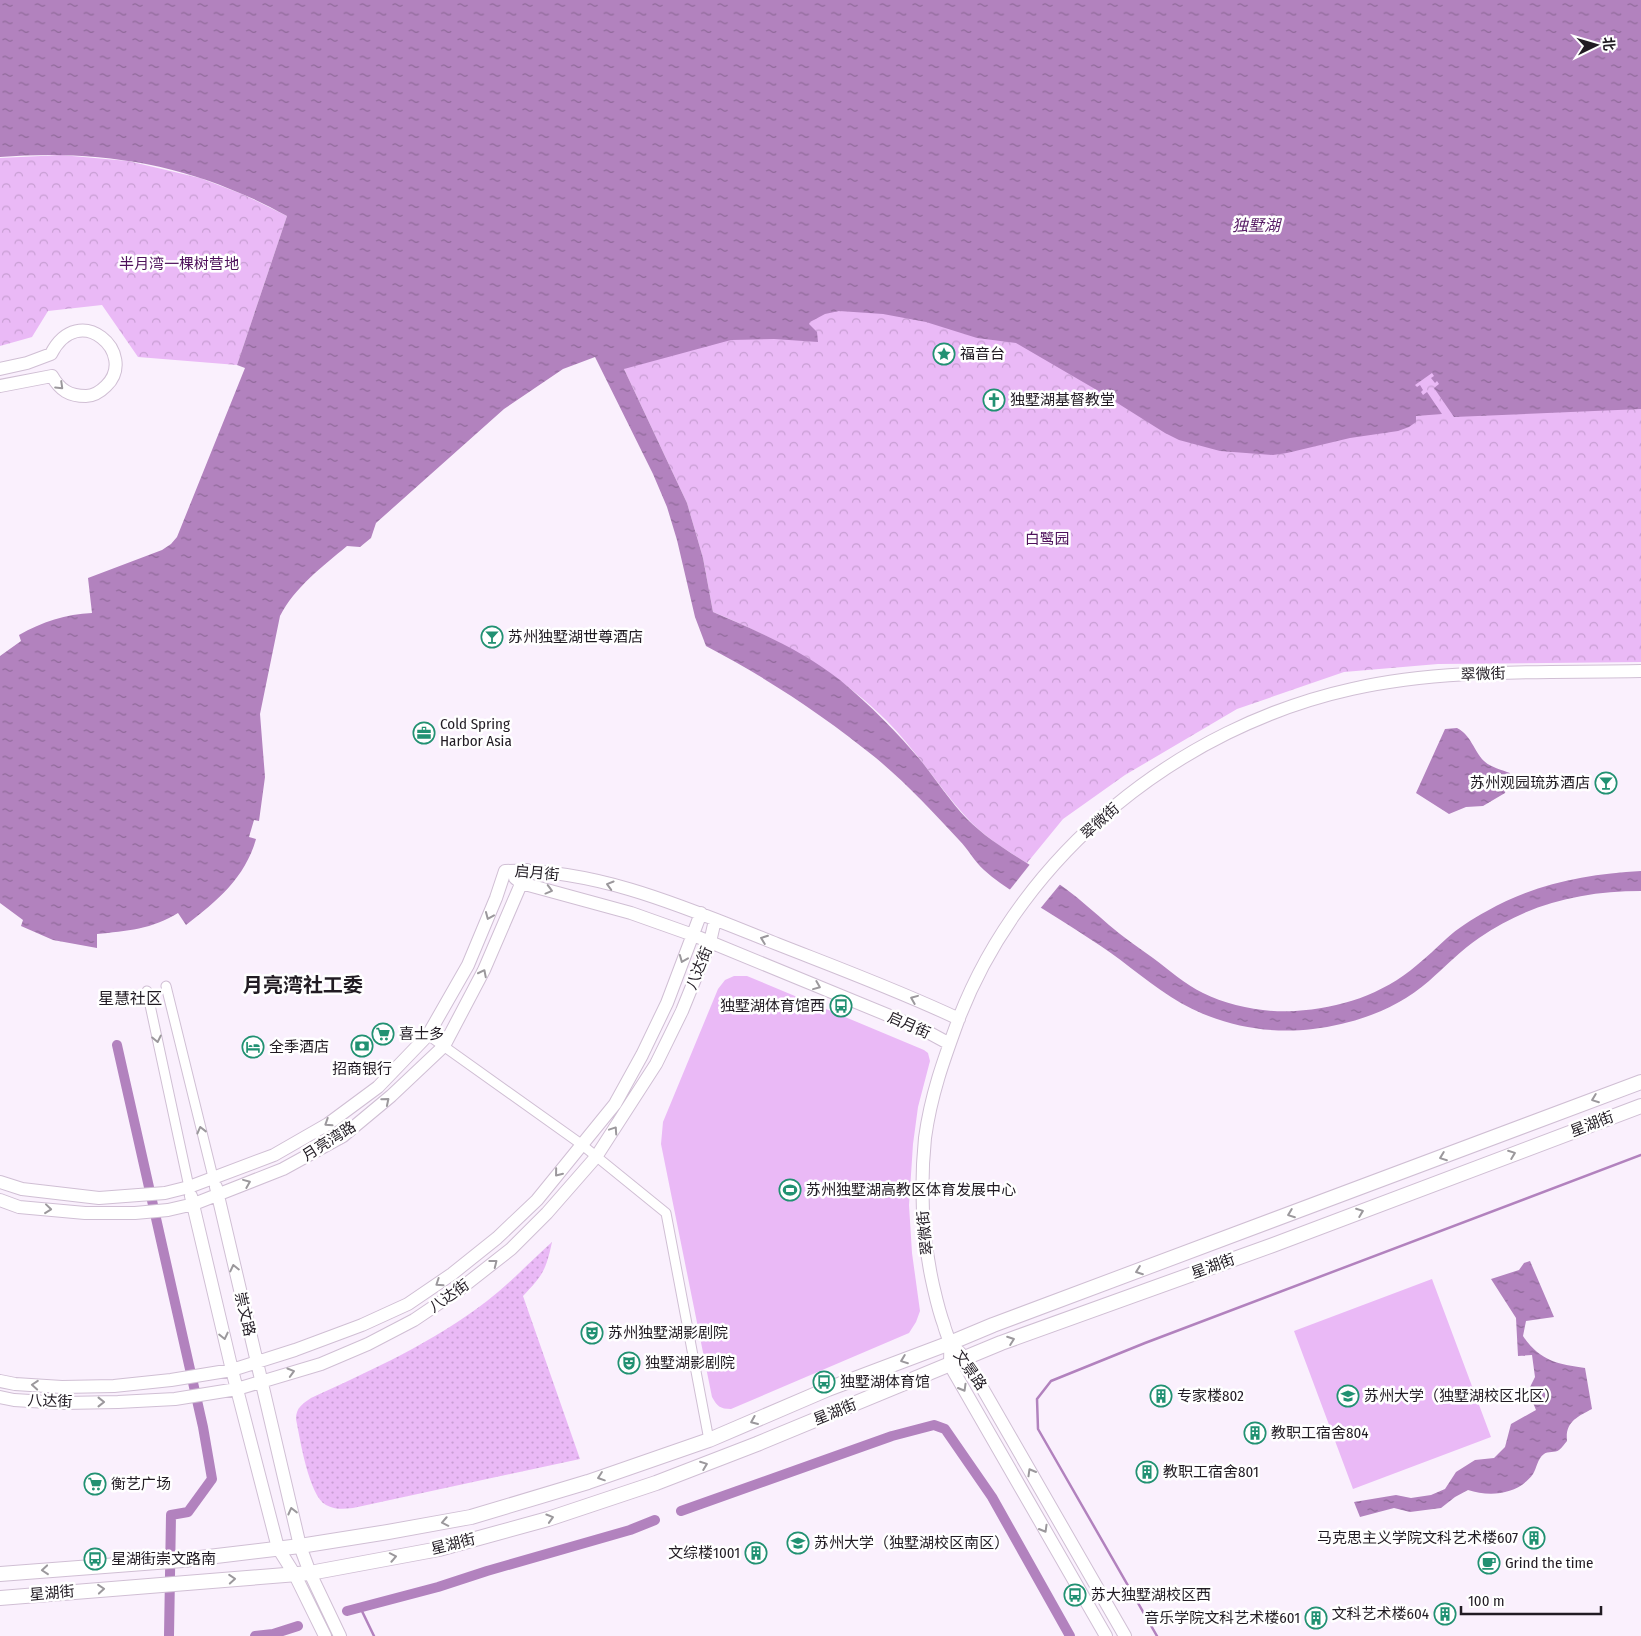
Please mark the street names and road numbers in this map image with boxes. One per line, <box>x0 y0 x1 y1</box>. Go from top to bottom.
street label: 翠微街 <box>1460 664 1506 684</box>
street label: 翠微街 <box>1077 799 1123 843</box>
street label: 启月街 <box>514 862 560 884</box>
street label: 八达街 <box>682 944 716 992</box>
street label: 启月街 <box>885 1008 933 1042</box>
street label: 星湖街 <box>1568 1108 1616 1140</box>
street label: 月亮湾路 <box>299 1117 359 1165</box>
street label: 翠微街 <box>914 1210 936 1256</box>
street label: 星湖街 <box>1189 1250 1237 1282</box>
street label: 八达街 <box>425 1276 473 1316</box>
street label: 崇文路 <box>231 1290 259 1338</box>
street label: 文景路 <box>950 1346 990 1394</box>
street label: 八达街 <box>27 1391 73 1411</box>
street label: 星湖街 <box>811 1395 859 1429</box>
street label: 星湖街 <box>429 1530 477 1558</box>
street label: 星湖街 <box>29 1582 75 1604</box>

